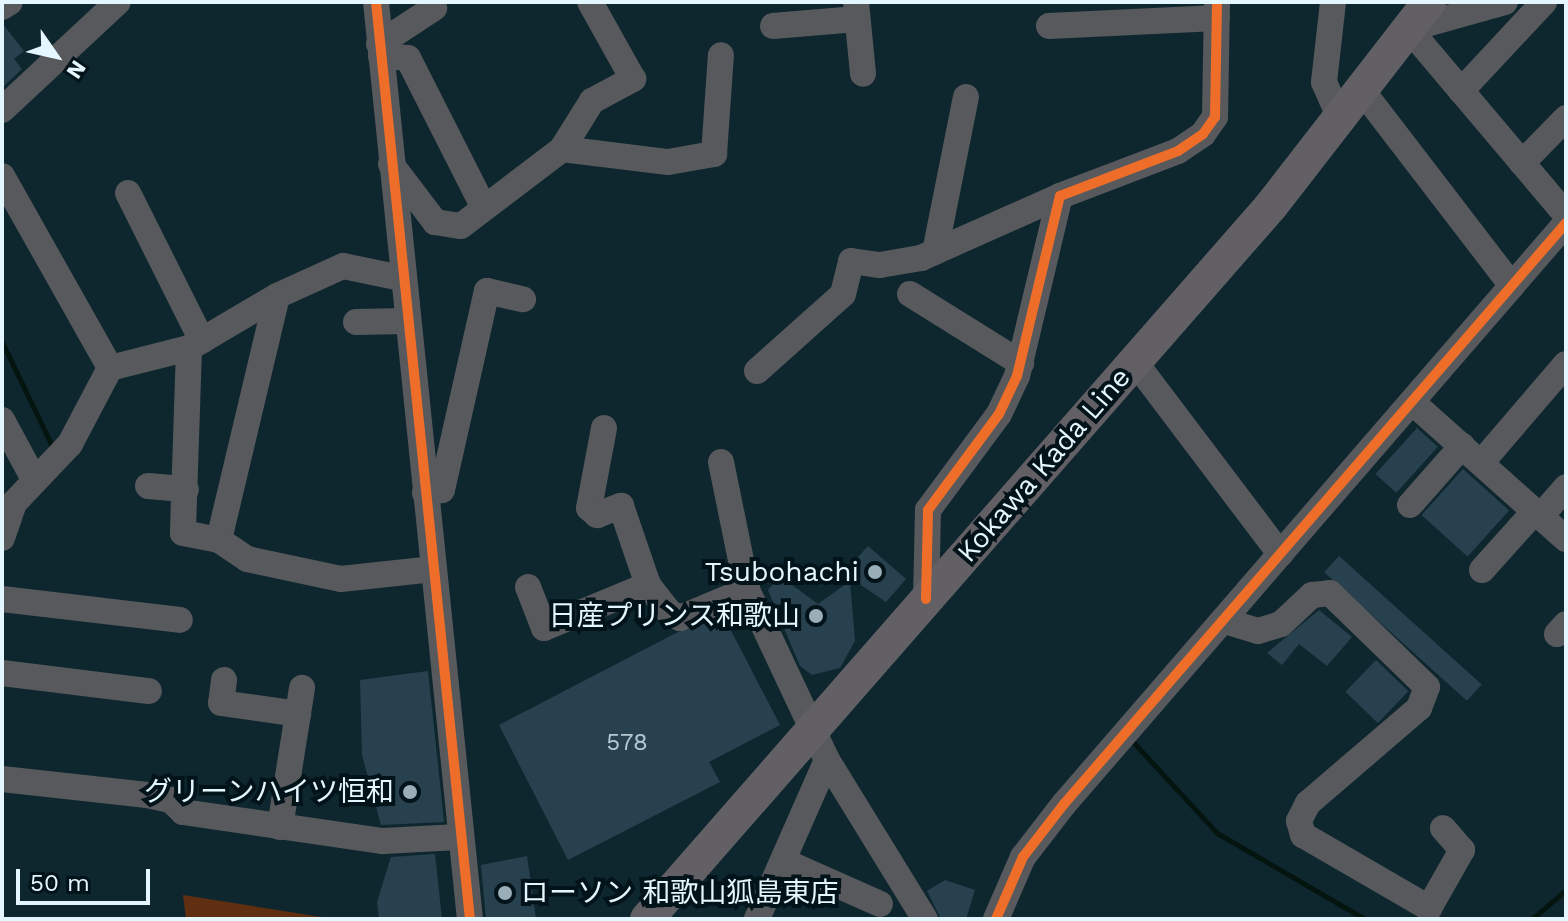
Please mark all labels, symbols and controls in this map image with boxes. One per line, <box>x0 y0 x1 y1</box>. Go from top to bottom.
north arrow <box>16 16 96 96</box>
text: N <box>61 56 91 83</box>
street label: Kokawa Kada Line <box>950 360 1138 570</box>
place label: Tsubohachi <box>705 555 859 589</box>
marker: Tsubohachi <box>866 563 884 581</box>
place label: 日産プリンス和歌山 <box>548 599 800 633</box>
marker: 日産プリンス和歌山 <box>807 607 825 625</box>
house number: 578 <box>606 729 648 757</box>
place label: グリーンハイツ恒和 <box>142 775 394 809</box>
marker: グリーンハイツ恒和 <box>401 783 419 801</box>
scale bar <box>20 853 154 903</box>
text: 50 m <box>30 869 90 897</box>
place label: ローソン 和歌山狐島東店 <box>521 876 839 910</box>
marker: ローソン 和歌山狐島東店 <box>496 884 514 902</box>

